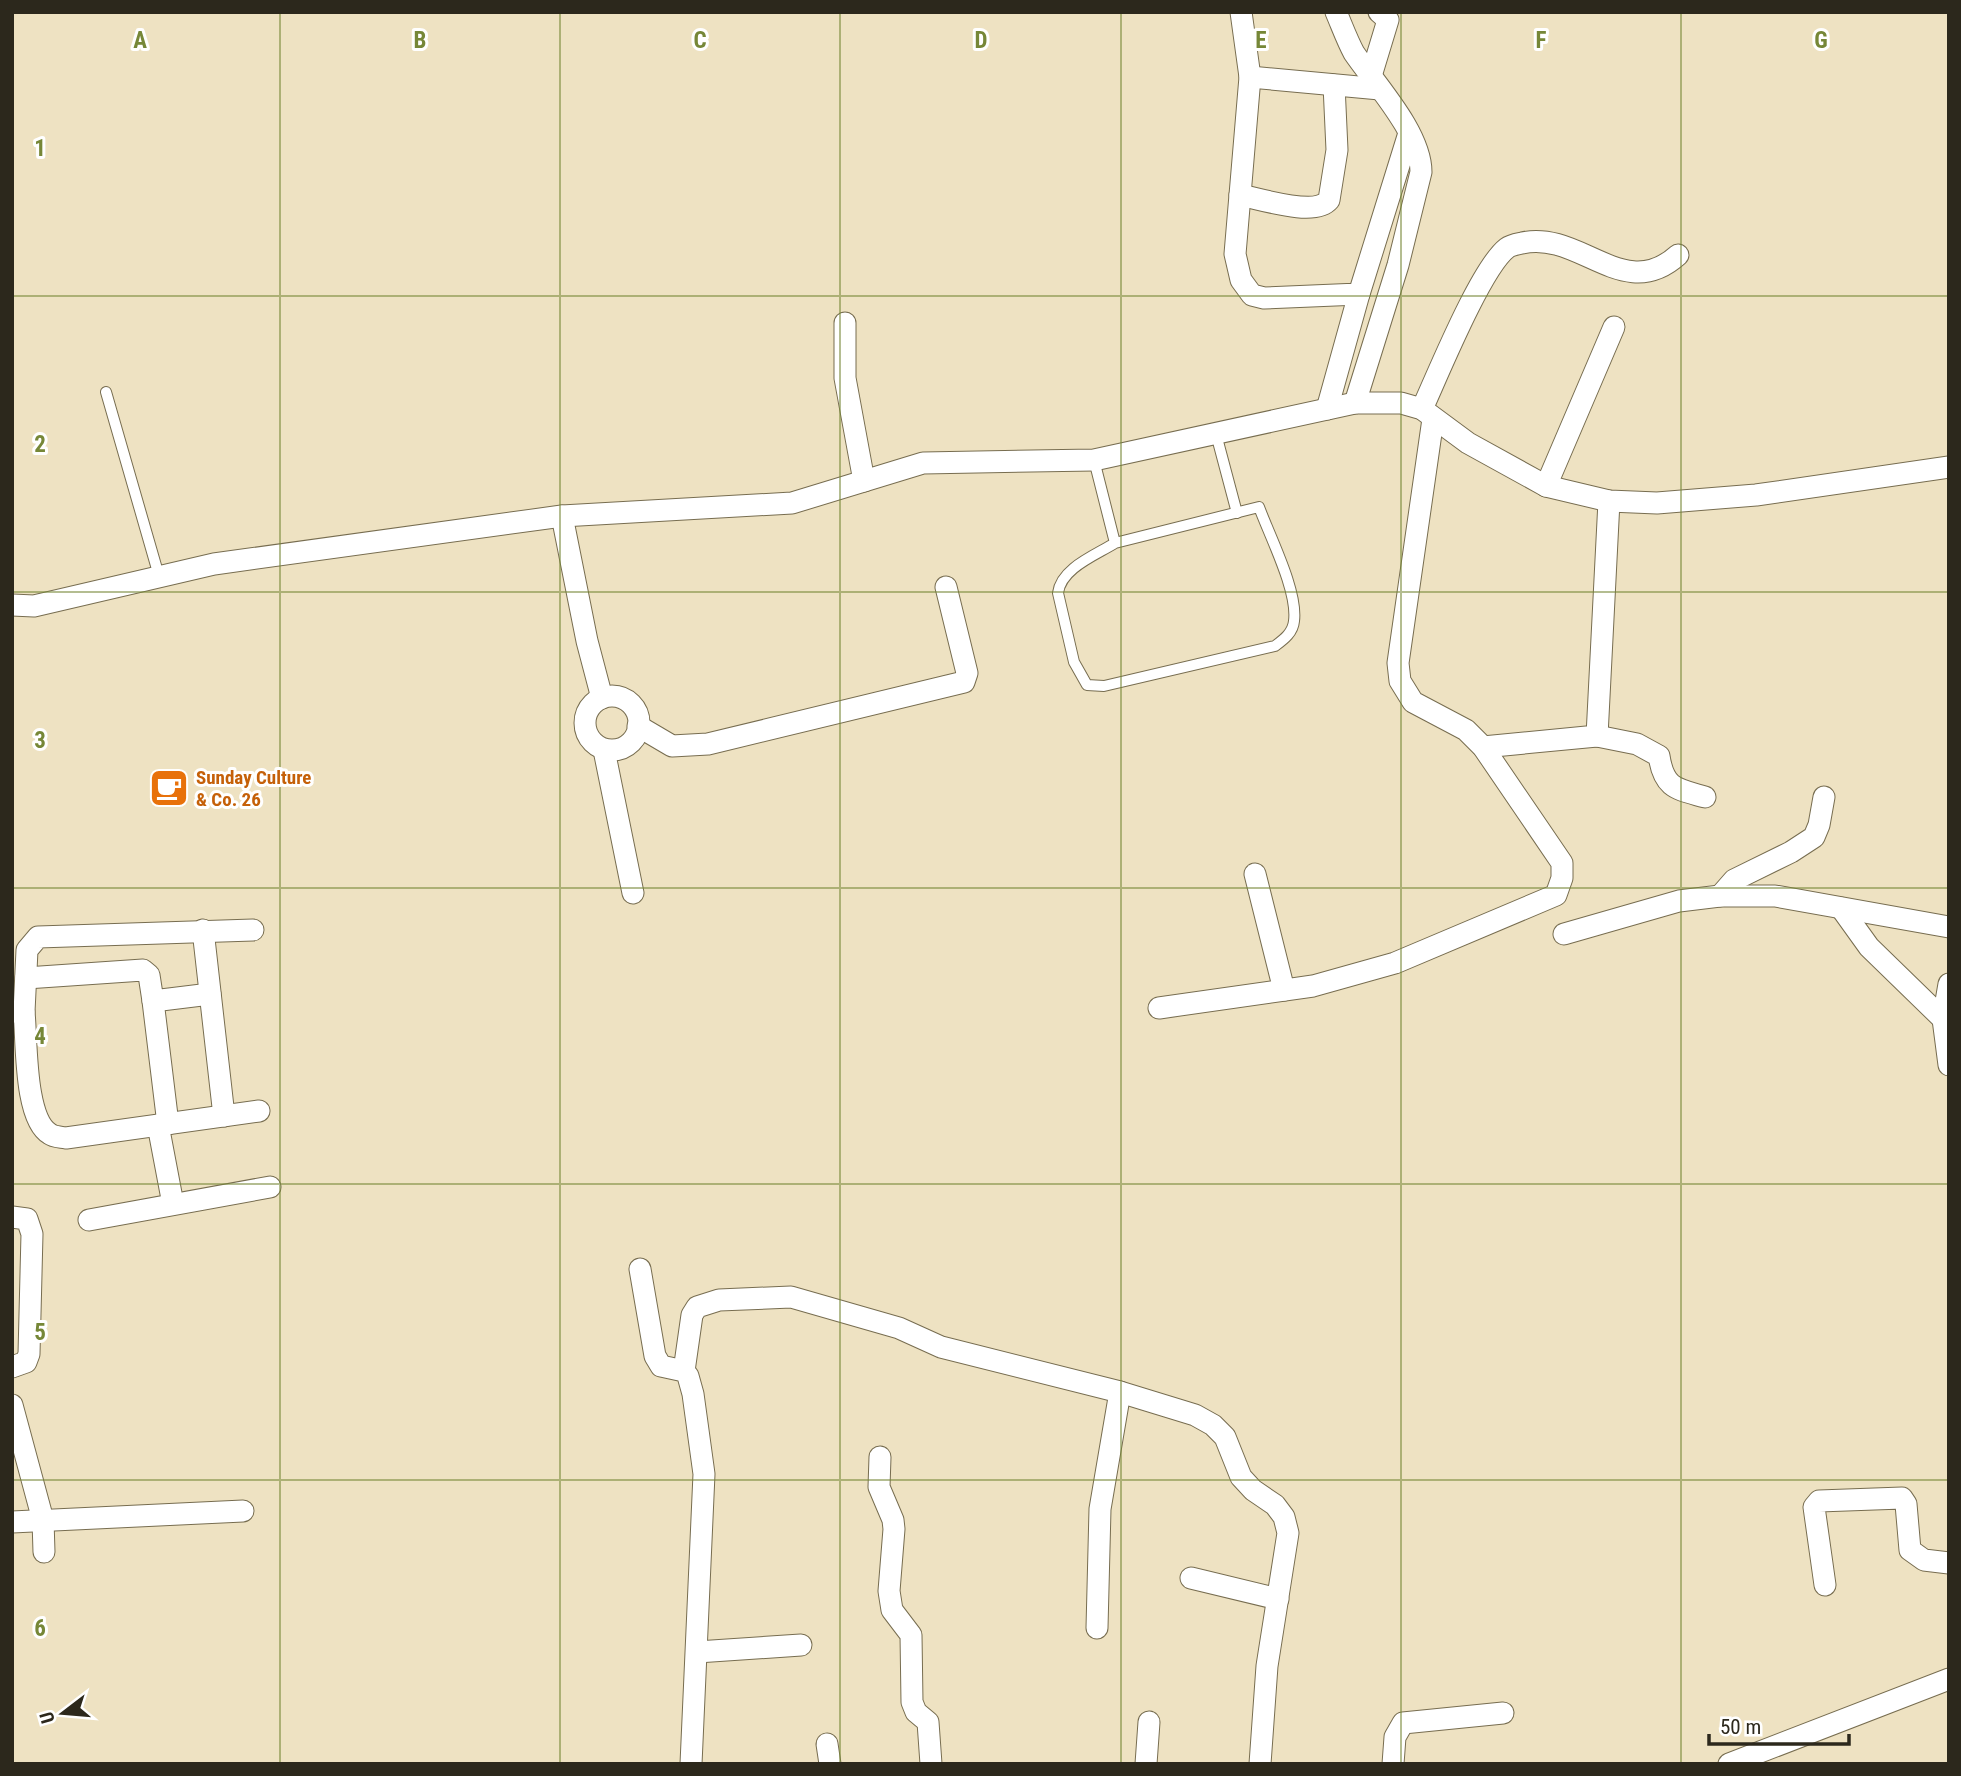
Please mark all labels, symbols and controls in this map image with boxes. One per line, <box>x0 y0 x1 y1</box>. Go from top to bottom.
text: A <box>133 27 147 54</box>
text: B <box>414 27 426 54</box>
text: C <box>693 27 707 54</box>
text: D <box>975 27 988 54</box>
text: E <box>1255 27 1267 54</box>
text: F <box>1536 27 1547 54</box>
text: G <box>1814 27 1828 54</box>
text: 1 <box>34 135 46 162</box>
text: 2 <box>34 431 46 458</box>
text: 3 <box>34 727 46 754</box>
place label: Sunday Culture & Co. 26 <box>196 766 311 811</box>
cafe icon: Sunday Culture & Co. 26 <box>148 767 190 809</box>
text: 4 <box>34 1023 46 1050</box>
text: 5 <box>34 1319 46 1346</box>
text: 6 <box>34 1615 46 1642</box>
north arrow <box>28 1678 98 1748</box>
scale bar <box>1709 1702 1849 1746</box>
text: U <box>35 1709 60 1726</box>
text: 50 m <box>1720 1715 1761 1739</box>

